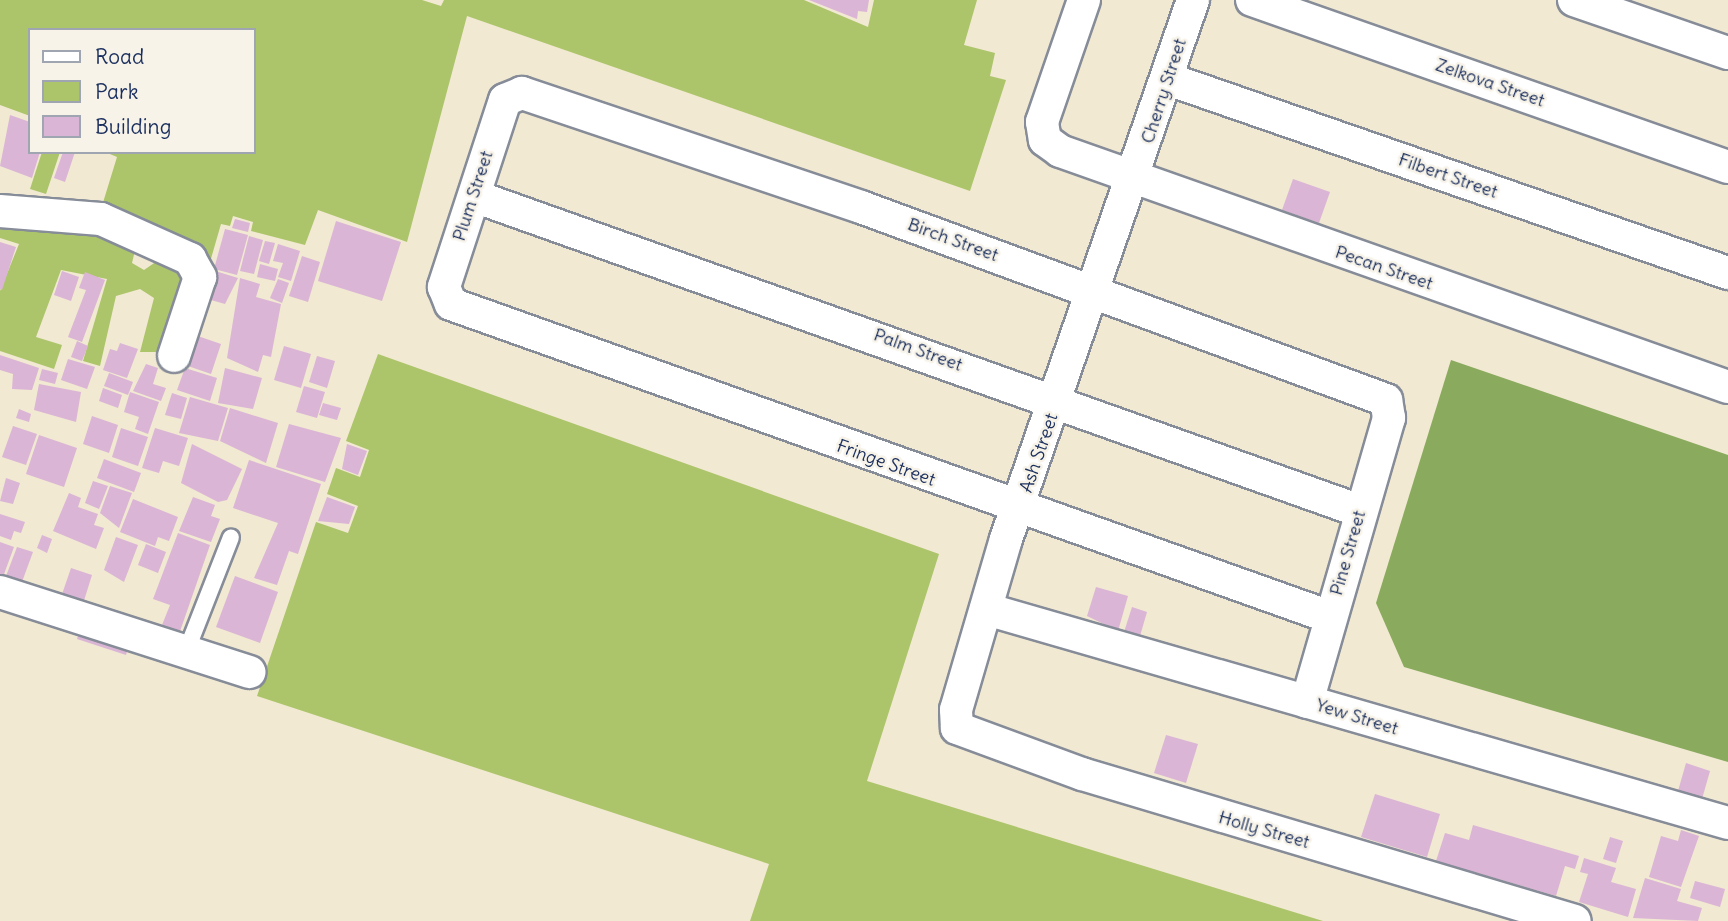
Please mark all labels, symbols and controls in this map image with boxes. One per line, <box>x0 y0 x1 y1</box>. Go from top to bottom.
legend <box>28 28 256 154</box>
street label: Cherry Street <box>1137 36 1191 146</box>
text: Road <box>95 43 144 70</box>
street label: Zelkova Street <box>1433 54 1547 112</box>
text: Park <box>95 78 138 105</box>
text: Building <box>95 113 171 140</box>
street label: Plum Street <box>448 148 498 244</box>
street label: Filbert Street <box>1395 149 1501 203</box>
street label: Birch Street <box>905 214 1001 266</box>
street label: Pecan Street <box>1332 241 1436 295</box>
street label: Palm Street <box>871 324 965 376</box>
street label: Ash Street <box>1015 411 1063 495</box>
street label: Fringe Street <box>834 435 938 491</box>
street label: Pine Street <box>1326 508 1370 598</box>
street label: Yew Street <box>1313 694 1401 740</box>
street label: Holly Street <box>1216 807 1312 853</box>

